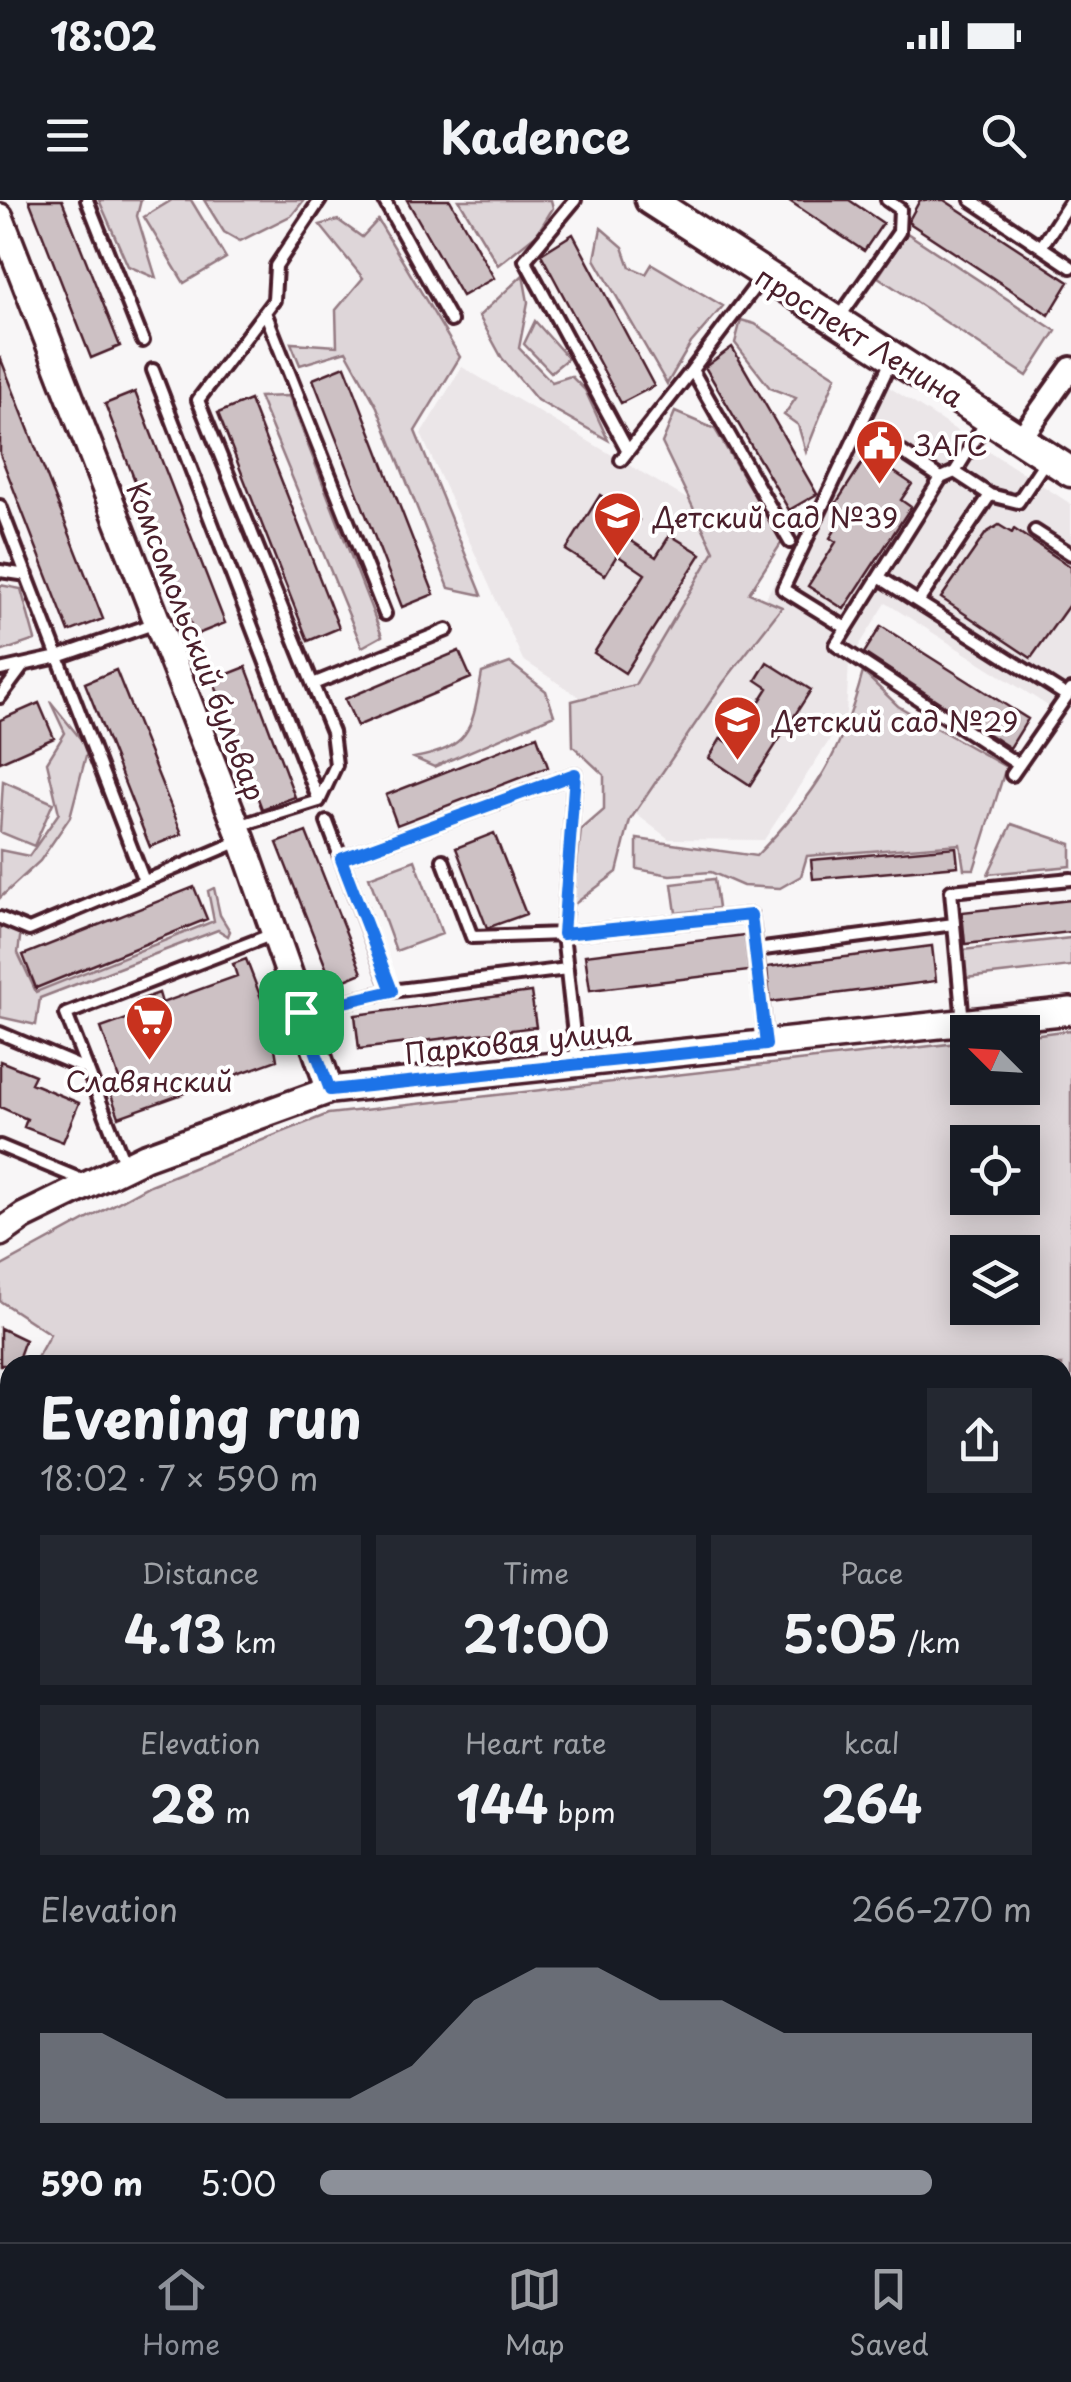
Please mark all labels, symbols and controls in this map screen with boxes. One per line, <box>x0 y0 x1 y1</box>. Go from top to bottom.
text: 18:02 <box>50 7 157 64</box>
text: Kadence <box>441 101 630 169</box>
icon: menu <box>40 108 95 163</box>
icon: search <box>976 108 1031 163</box>
street label: проспект Ленина <box>748 255 973 418</box>
public building icon: ЗАГС <box>854 418 906 486</box>
place label: ЗАГС <box>914 423 988 466</box>
street label: Комсомольский бульвар <box>116 475 278 807</box>
school or university icon: Детский сад №39 <box>592 490 644 558</box>
place label: Детский сад №39 <box>652 495 898 538</box>
school or university icon: Детский сад №29 <box>711 694 763 762</box>
place label: Детский сад №29 <box>771 699 1018 742</box>
pin <box>259 970 344 1055</box>
icon: arrive <box>274 985 329 1040</box>
supermarket icon: Славянский <box>123 994 175 1062</box>
street label: Парковая улица <box>402 1008 634 1074</box>
north arrow <box>950 1015 1040 1105</box>
map controls <box>950 1015 1040 1325</box>
place label: Славянский <box>65 1059 233 1102</box>
button: locate <box>950 1125 1040 1215</box>
button: layers <box>950 1235 1040 1325</box>
text: Evening run <box>40 1375 362 1458</box>
button: share <box>927 1388 1032 1493</box>
text: 18:02 · 7 × 590 m <box>40 1454 318 1502</box>
text: Distance <box>142 1551 259 1594</box>
text: Time <box>503 1551 569 1594</box>
text: Pace <box>840 1551 903 1594</box>
text: 4.13 <box>124 1594 226 1670</box>
text: 21:00 <box>462 1594 610 1670</box>
text: 5:05 <box>783 1594 898 1670</box>
text: km <box>226 1620 277 1663</box>
text: /km <box>898 1620 961 1663</box>
text: Elevation <box>140 1721 261 1764</box>
text: Heart rate <box>465 1721 607 1764</box>
text: kcal <box>844 1721 900 1764</box>
text: 28 <box>150 1764 216 1840</box>
text: 144 <box>456 1764 549 1840</box>
text: 264 <box>821 1764 922 1840</box>
text: m <box>216 1790 251 1833</box>
text: bpm <box>549 1790 616 1833</box>
text: Elevation <box>40 1885 178 1933</box>
text: 266–270 m <box>851 1885 1032 1933</box>
text: 590 m <box>40 2159 143 2207</box>
text: 5:00 <box>200 2159 277 2207</box>
tab: Home <box>142 2262 220 2365</box>
tab: Map <box>505 2262 565 2365</box>
tab: Saved <box>849 2262 929 2365</box>

